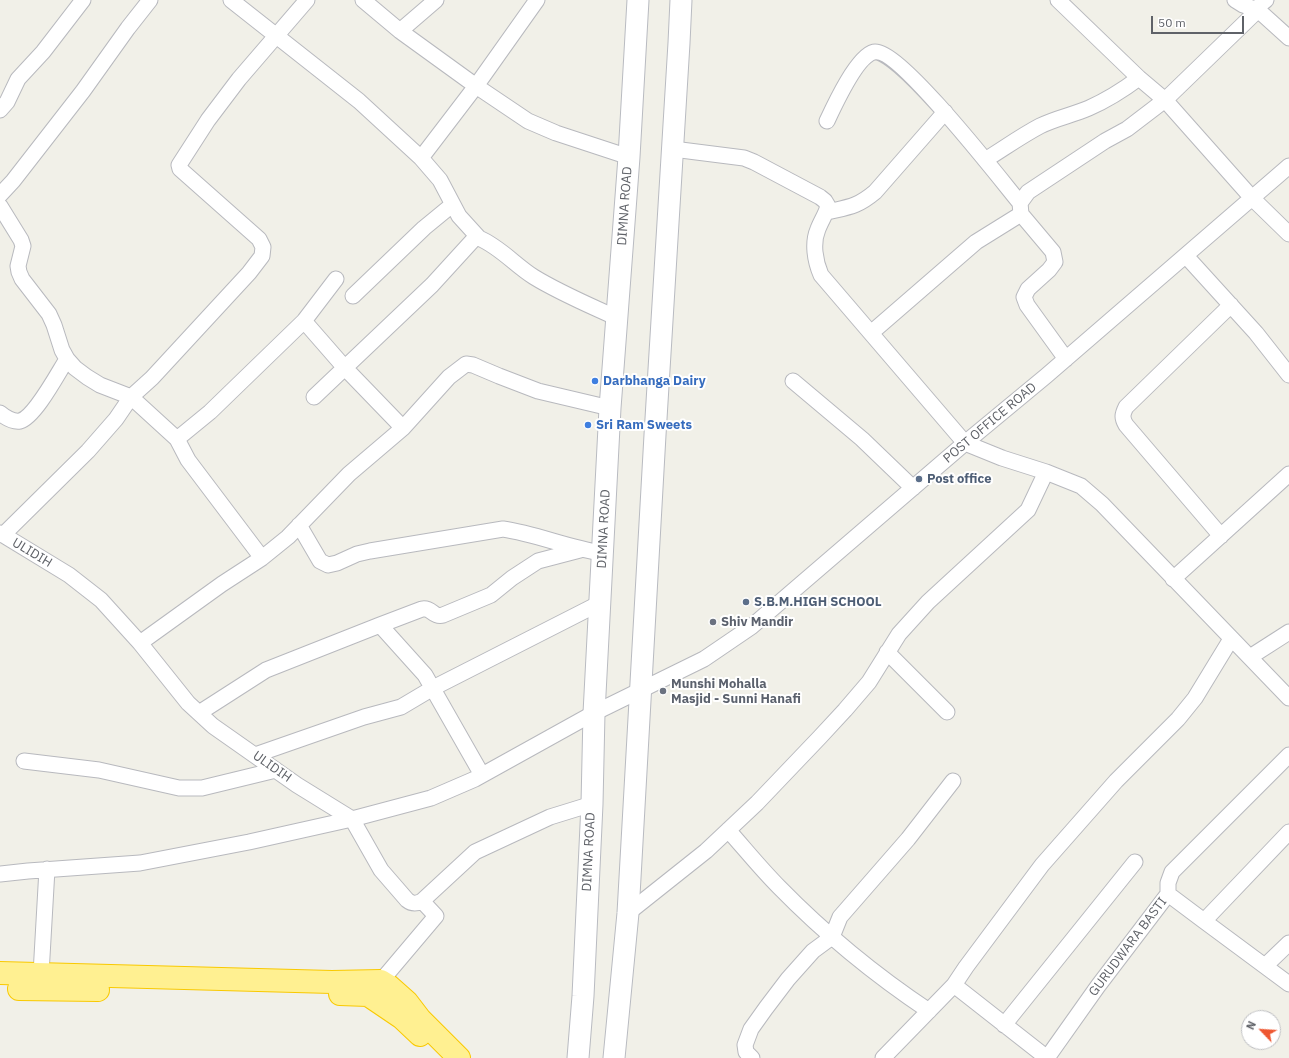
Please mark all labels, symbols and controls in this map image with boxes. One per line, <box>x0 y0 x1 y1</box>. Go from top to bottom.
scale bar <box>1153 8 1246 34</box>
text: 50 m <box>1158 15 1186 30</box>
street label: DIMNA ROAD <box>614 166 636 246</box>
place label: Darbhanga Dairy <box>603 373 706 389</box>
marker: Darbhanga Dairy <box>590 376 600 386</box>
street label: POST OFFICE ROAD <box>940 379 1040 467</box>
place label: Sri Ram Sweets <box>596 417 692 433</box>
marker: Sri Ram Sweets <box>583 420 593 430</box>
place label: Post office <box>927 471 991 487</box>
marker: Post office <box>914 474 924 484</box>
street label: DIMNA ROAD <box>594 489 614 569</box>
street label: ULIDIH <box>9 535 55 571</box>
place label: S.B.M.HIGH SCHOOL <box>754 594 882 610</box>
marker: S.B.M.HIGH SCHOOL <box>741 597 751 607</box>
place label: Shiv Mandir <box>721 614 793 630</box>
marker: Shiv Mandir <box>708 617 718 627</box>
place label: Munshi Mohalla Masjid - Sunni Hanafi <box>671 676 801 707</box>
marker: Munshi Mohalla Masjid - Sunni Hanafi <box>658 686 668 696</box>
street label: ULIDIH <box>250 748 294 786</box>
street label: DIMNA ROAD <box>579 812 599 892</box>
street label: GURUDWARA BASTI <box>1086 894 1170 1000</box>
north arrow <box>1241 1010 1281 1050</box>
text: N <box>1243 1019 1259 1032</box>

